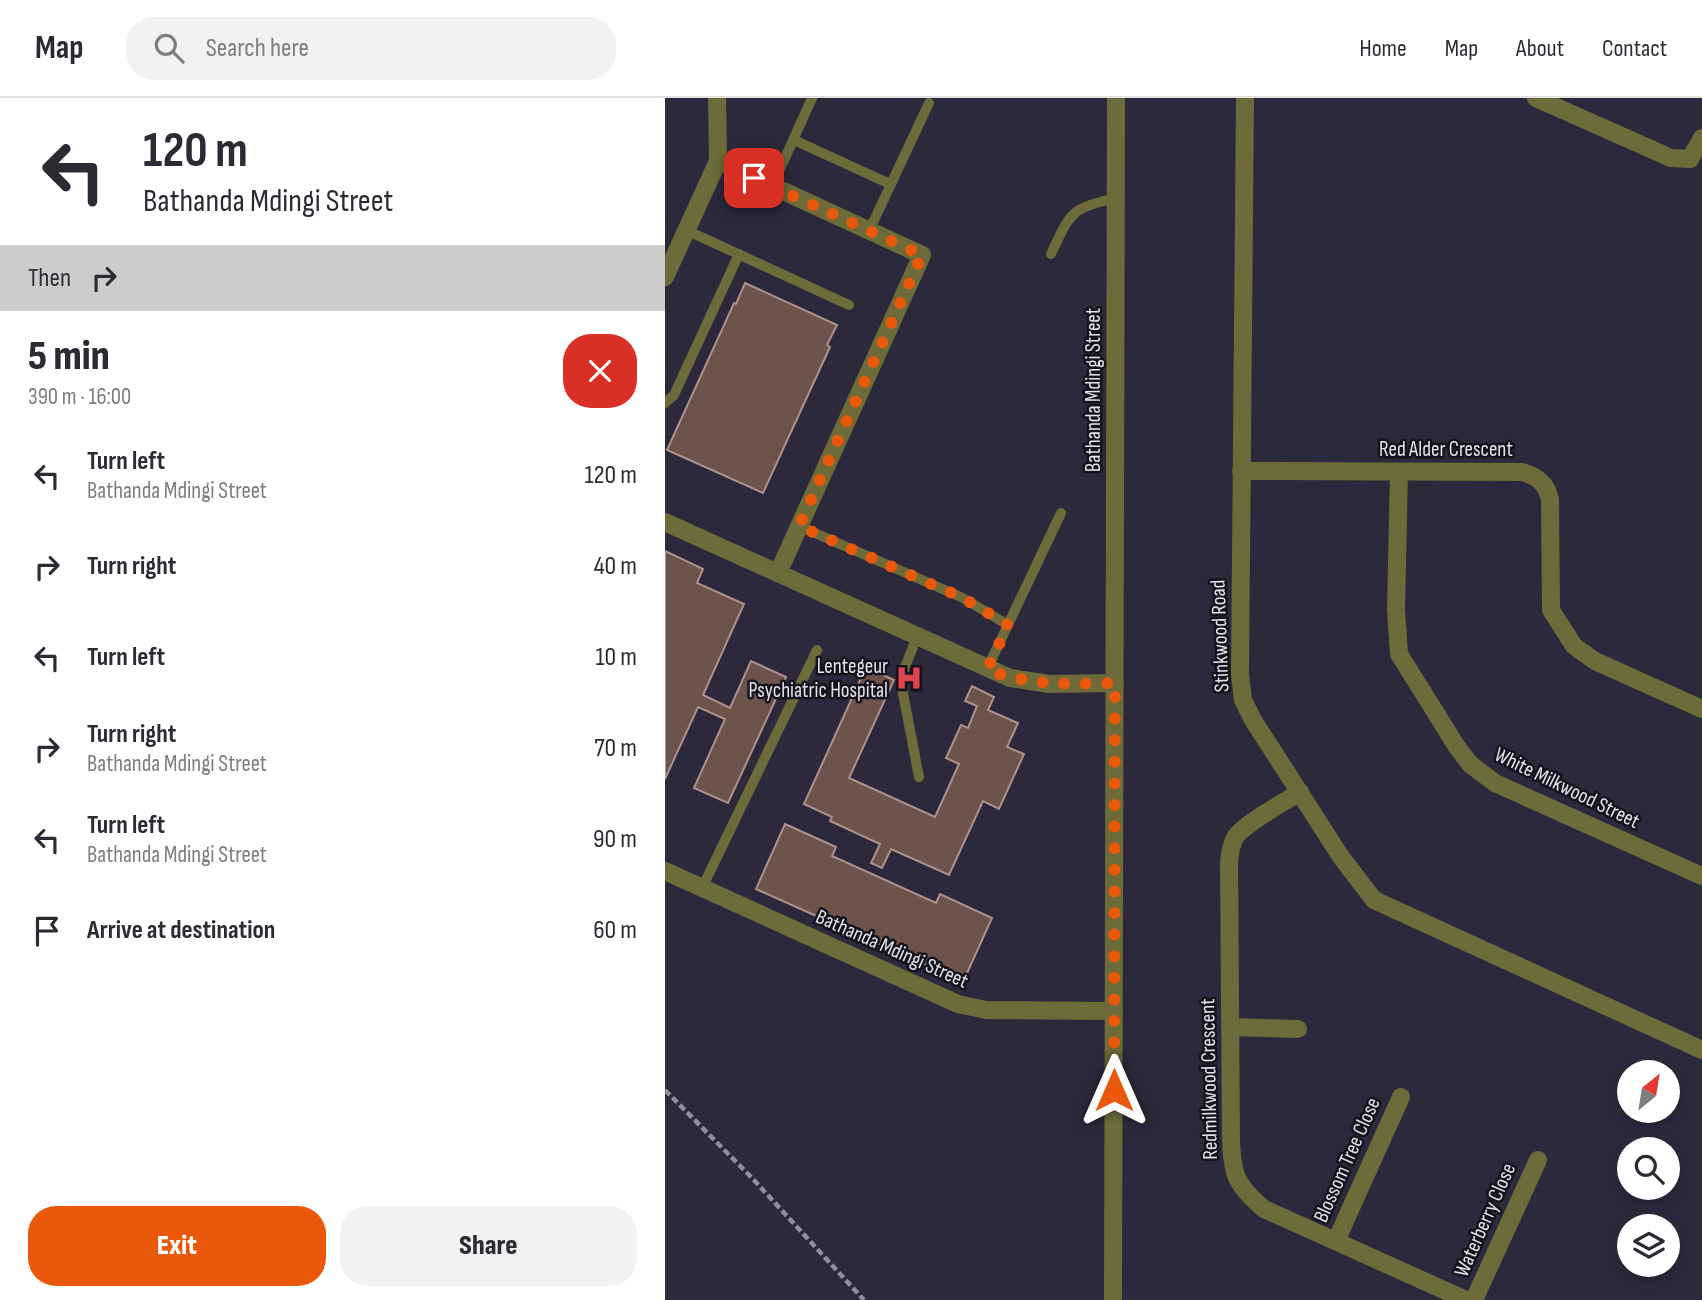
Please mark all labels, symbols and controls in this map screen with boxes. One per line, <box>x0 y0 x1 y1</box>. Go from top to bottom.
search box <box>126 17 616 80</box>
text: Map <box>35 28 84 68</box>
icon: search <box>150 29 188 67</box>
text: Search here <box>206 33 309 64</box>
text: Home <box>1359 34 1407 63</box>
text: Map <box>1445 34 1478 63</box>
text: About <box>1516 34 1564 63</box>
text: Contact <box>1602 34 1667 63</box>
text: 120 m <box>143 122 248 181</box>
icon: left <box>28 126 119 217</box>
pin <box>724 148 784 208</box>
icon: arrive <box>735 159 773 197</box>
text: Bathanda Mdingi Street <box>143 182 393 221</box>
icon: right <box>85 259 123 297</box>
text: Then <box>28 263 71 294</box>
street label: Bathanda Mdingi Street <box>1081 308 1106 472</box>
text: 5 min <box>28 331 110 382</box>
button: close <box>563 334 637 408</box>
text: 390 m · 16:00 <box>28 383 131 411</box>
street label: Red Alder Crescent <box>1379 437 1513 462</box>
text: Turn left <box>87 446 165 477</box>
icon: left <box>28 457 66 495</box>
text: 120 m <box>584 460 637 491</box>
text: Bathanda Mdingi Street <box>87 477 267 505</box>
icon: right <box>28 548 66 586</box>
text: Turn right <box>87 551 176 582</box>
text: 40 m <box>594 551 637 582</box>
street label: Stinkwood Road <box>1206 579 1234 693</box>
icon: left <box>28 639 66 677</box>
text: Turn left <box>87 642 165 673</box>
text: 10 m <box>595 642 637 673</box>
place label: Lentegeur Psychiatric Hospital <box>748 654 888 703</box>
hospital icon: Lentegeur Psychiatric Hospital <box>894 663 924 693</box>
text: Turn right <box>87 719 176 750</box>
icon: right <box>28 730 66 768</box>
text: 70 m <box>594 733 637 764</box>
street label: White Milkwood Street <box>1490 742 1644 834</box>
text: Bathanda Mdingi Street <box>87 750 267 778</box>
text: Turn left <box>87 810 165 841</box>
icon: left <box>28 821 66 859</box>
text: 90 m <box>593 824 637 855</box>
text: Bathanda Mdingi Street <box>87 841 267 869</box>
street label: Bathanda Mdingi Street <box>812 904 972 994</box>
icon: arrive <box>28 912 66 950</box>
text: Arrive at destination <box>87 915 275 946</box>
text: 60 m <box>593 915 637 946</box>
street label: Redmilkwood Crescent <box>1195 998 1223 1160</box>
position arrow <box>1077 1053 1151 1127</box>
north arrow <box>1617 1060 1680 1124</box>
map controls <box>1617 1060 1680 1277</box>
street label: Blossom Tree Close <box>1308 1094 1386 1226</box>
button: search <box>1617 1137 1680 1200</box>
street label: Waterberry Close <box>1449 1159 1521 1281</box>
button: Exit <box>28 1206 326 1286</box>
button: Share <box>340 1206 637 1286</box>
button: layers <box>1617 1214 1680 1277</box>

